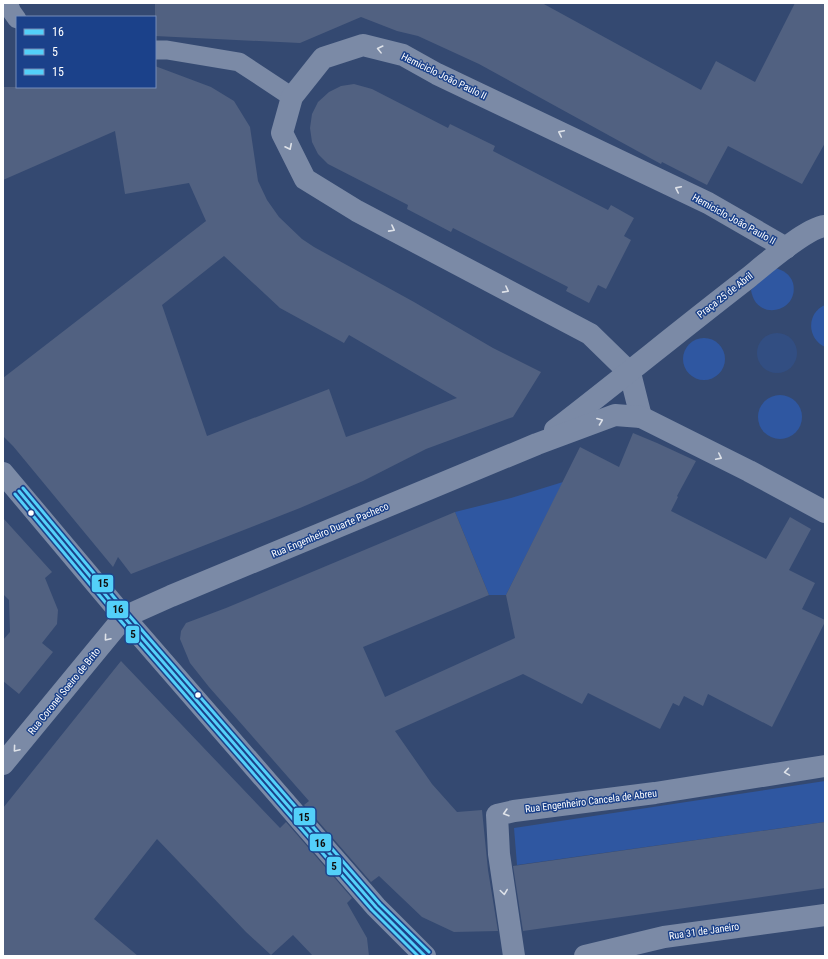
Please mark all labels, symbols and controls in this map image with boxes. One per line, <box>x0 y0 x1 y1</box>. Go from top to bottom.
legend <box>16 16 156 88</box>
text: 16 <box>52 25 64 39</box>
text: 5 <box>52 45 58 59</box>
one-way arrow <box>377 45 384 54</box>
street label: Hemiciclo João Paulo II <box>400 51 488 101</box>
text: 15 <box>52 65 64 79</box>
one-way arrow <box>558 130 565 138</box>
one-way arrow <box>284 143 292 150</box>
one-way arrow <box>675 186 682 194</box>
street label: Hemiciclo João Paulo II <box>690 192 778 246</box>
one-way arrow <box>387 224 395 232</box>
street label: Praça 25 de Abril <box>695 270 755 320</box>
one-way arrow <box>502 285 510 293</box>
one-way arrow <box>596 417 603 425</box>
one-way arrow <box>715 452 722 460</box>
street label: Rua Engenheiro Duarte Pacheco <box>270 500 390 560</box>
unlabelled marker <box>26 508 36 518</box>
line badge: 15 <box>91 574 114 593</box>
text: 15 <box>97 577 109 590</box>
line badge: 16 <box>106 600 129 619</box>
text: 16 <box>112 603 124 616</box>
line badge: 5 <box>125 625 140 644</box>
text: 5 <box>130 628 136 641</box>
one-way arrow <box>104 634 111 641</box>
street label: Rua Coronel Soeiro de Brito <box>26 646 102 736</box>
unlabelled marker <box>193 690 203 700</box>
one-way arrow <box>13 744 20 751</box>
one-way arrow <box>783 767 790 776</box>
street label: Rua Engenheiro Cancela de Abreu <box>524 787 658 815</box>
line badge: 15 <box>293 807 316 826</box>
one-way arrow <box>502 808 509 817</box>
text: 15 <box>298 811 310 824</box>
line badge: 16 <box>309 833 332 852</box>
text: 16 <box>314 837 326 850</box>
line badge: 5 <box>326 856 342 876</box>
text: 5 <box>331 860 337 873</box>
one-way arrow <box>499 889 508 895</box>
street label: Rua 31 de Janeiro <box>668 921 740 941</box>

